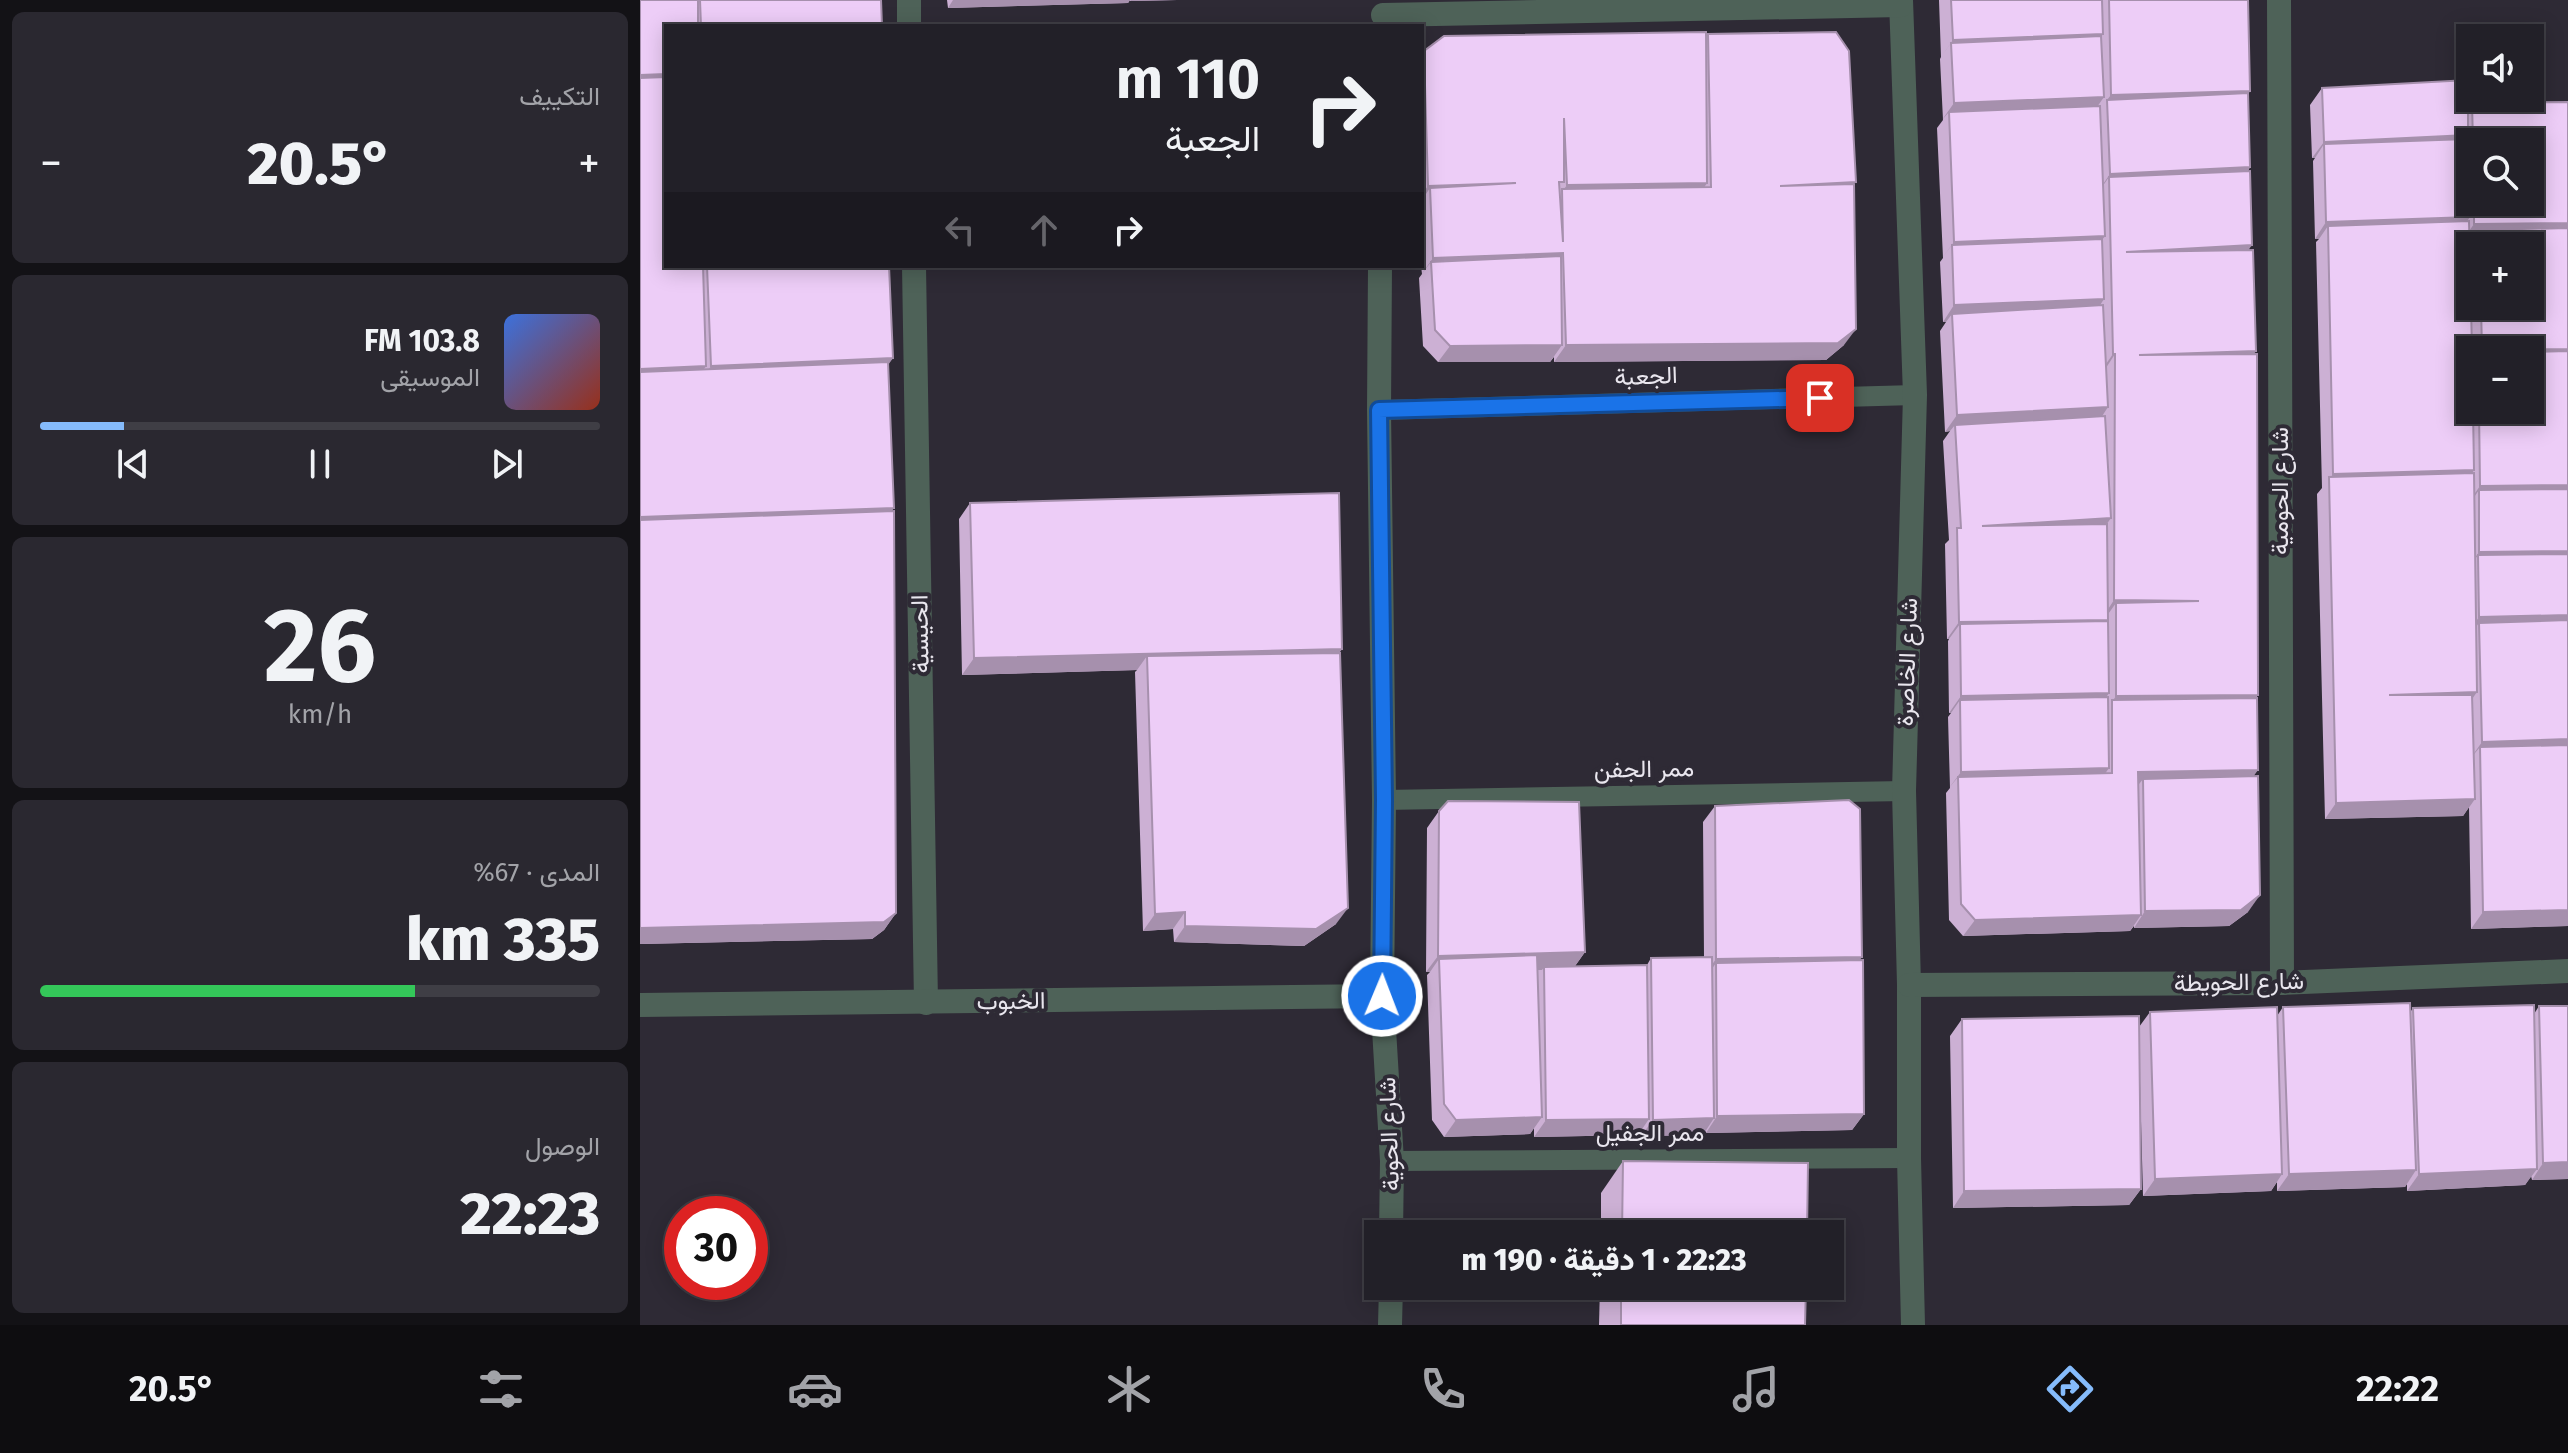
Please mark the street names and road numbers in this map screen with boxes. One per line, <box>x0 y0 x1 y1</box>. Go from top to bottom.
street label: الجعبة <box>1614 361 1678 391</box>
street label: شارع الحومية <box>2266 427 2296 555</box>
street label: الحيسية <box>905 594 935 674</box>
street label: شارع الخاصرة <box>1891 597 1925 727</box>
street label: ممر الجفن <box>1594 754 1694 785</box>
street label: شارع الحويطة <box>2174 967 2304 999</box>
street label: الخبوب <box>976 986 1046 1017</box>
street label: شارع الحوية <box>1373 1076 1407 1191</box>
street label: ممر الجفيل <box>1596 1119 1704 1148</box>

